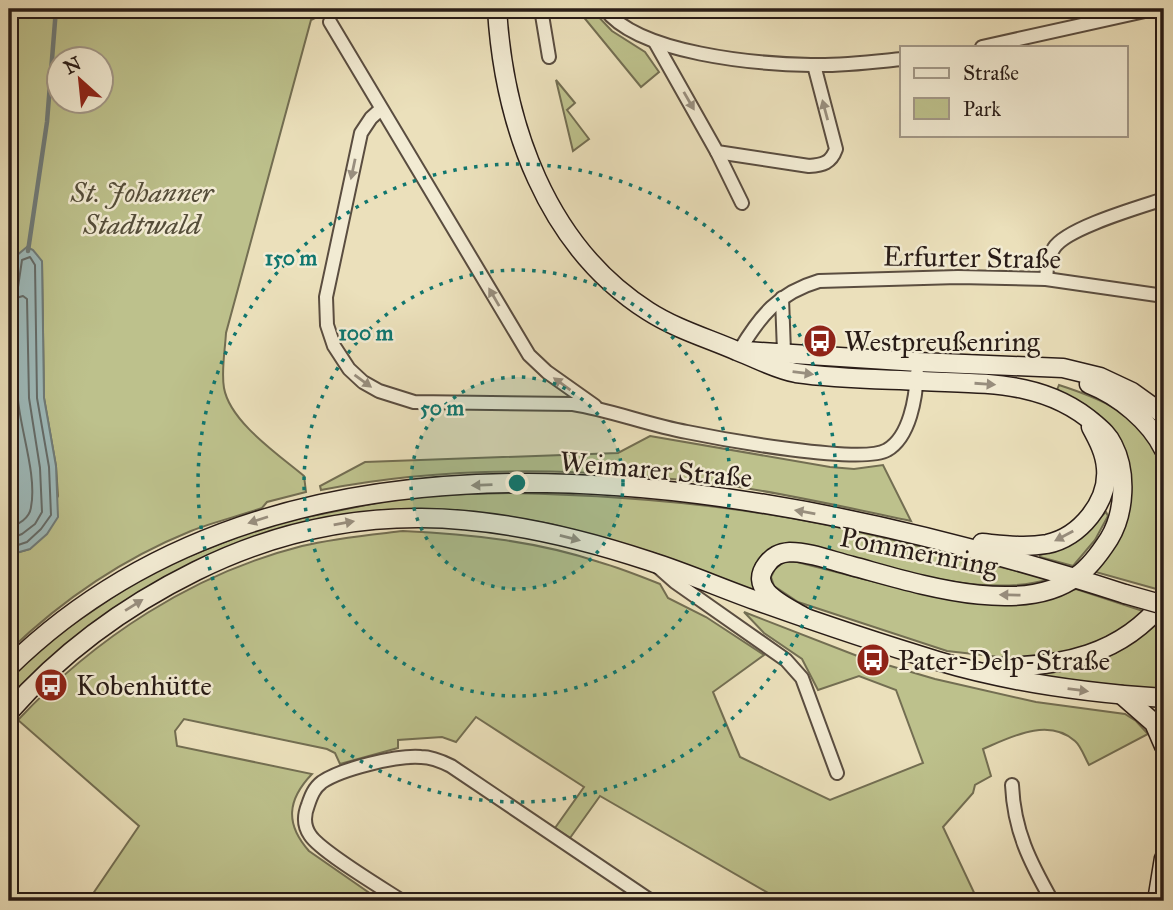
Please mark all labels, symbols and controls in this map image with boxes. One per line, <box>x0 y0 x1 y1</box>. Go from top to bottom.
north arrow <box>46 46 116 116</box>
legend <box>900 46 1128 136</box>
text: N <box>60 51 85 79</box>
text: Straße <box>963 60 1019 86</box>
one-way arrow <box>683 91 695 110</box>
text: Park <box>963 96 1001 122</box>
one-way arrow <box>820 99 830 120</box>
one-way arrow <box>348 158 359 180</box>
park label: St. Johanner Stadtwald <box>70 175 215 242</box>
street label: Erfurter Straße <box>883 238 1061 277</box>
text: 150 m <box>265 245 317 271</box>
one-way arrow <box>488 287 500 306</box>
text: 100 m <box>339 320 394 346</box>
bus stop icon: Westpreußenring <box>801 322 839 360</box>
place label: Westpreußenring <box>844 324 1041 359</box>
one-way arrow <box>792 368 814 379</box>
one-way arrow <box>354 374 373 388</box>
one-way arrow <box>553 377 571 391</box>
one-way arrow <box>974 379 996 390</box>
text: 50 m <box>420 395 464 421</box>
street label: Weimarer Straße <box>558 444 754 495</box>
centre of rings <box>505 471 529 495</box>
one-way arrow <box>470 480 492 491</box>
one-way arrow <box>794 506 816 517</box>
one-way arrow <box>247 515 268 525</box>
one-way arrow <box>333 518 355 529</box>
street label: Pommernring <box>837 519 1002 584</box>
one-way arrow <box>1054 530 1074 542</box>
one-way arrow <box>559 533 581 544</box>
one-way arrow <box>998 589 1020 601</box>
one-way arrow <box>124 599 144 612</box>
bus stop icon: Pater-Delp-Straße <box>854 641 892 679</box>
place label: Pater-Delp-Straße <box>898 643 1110 678</box>
bus stop icon: Kobenhütte <box>32 666 70 704</box>
place label: Kobenhütte <box>76 668 212 703</box>
one-way arrow <box>1067 684 1089 695</box>

